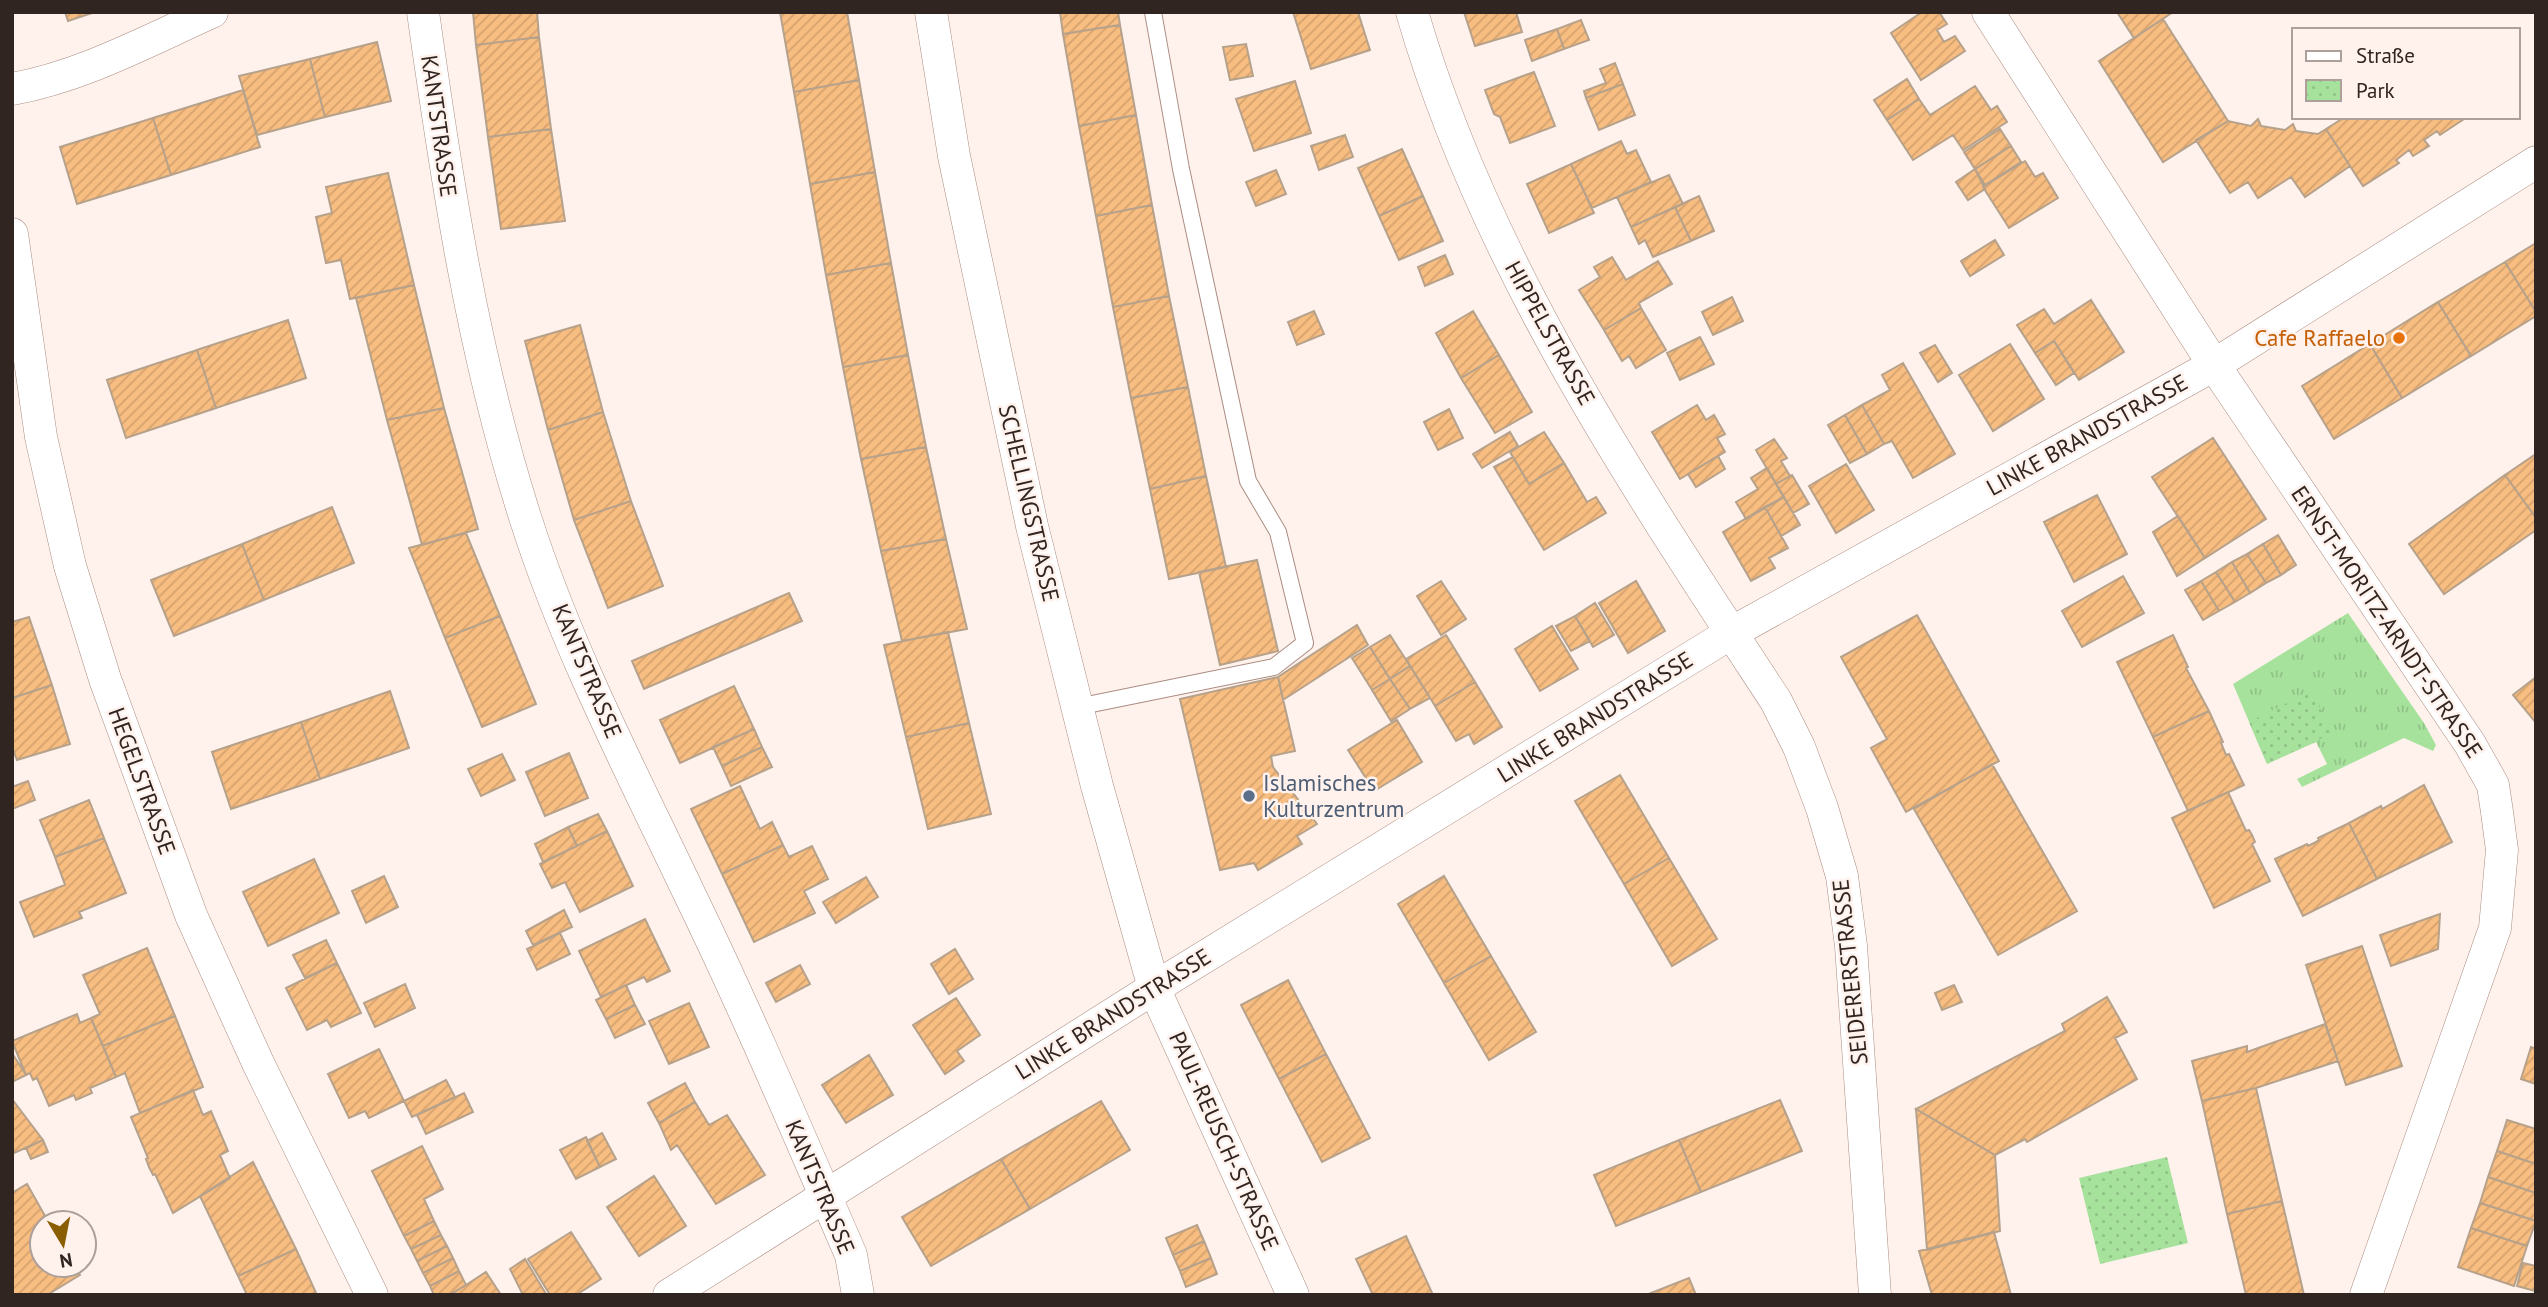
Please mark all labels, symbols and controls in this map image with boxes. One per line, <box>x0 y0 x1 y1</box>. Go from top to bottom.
legend <box>2292 28 2520 119</box>
text: Straße <box>2356 42 2415 69</box>
street label: KANTSTRASSE <box>415 53 464 199</box>
text: Park <box>2356 77 2395 104</box>
street label: HIPPELSTRASSE <box>1499 256 1602 410</box>
place label: Cafe Raffaelo <box>2254 323 2385 352</box>
marker: Cafe Raffaelo <box>2391 330 2407 346</box>
street label: LINKE BRANDSTRASSE <box>1981 367 2192 502</box>
street label: SCHELLINGSTRASSE <box>993 401 1066 604</box>
street label: ERNST-MORITZ-ARNDT-STRASSE <box>2285 480 2489 763</box>
street label: KANTSTRASSE <box>546 599 629 742</box>
street label: LINKE BRANDSTRASSE <box>1492 645 1698 789</box>
street label: HEGELSTRASSE <box>102 703 182 858</box>
place label: Islamisches Kulturzentrum <box>1263 768 1404 823</box>
marker: Islamisches Kulturzentrum <box>1241 788 1257 804</box>
street label: SEIDERERSTRASSE <box>1825 878 1874 1066</box>
street label: LINKE BRANDSTRASSE <box>1010 942 1216 1086</box>
street label: PAUL-REUSCH-STRASSE <box>1163 1027 1286 1255</box>
street label: KANTSTRASSE <box>779 1115 862 1258</box>
north arrow <box>28 1209 98 1279</box>
text: N <box>58 1248 74 1274</box>

